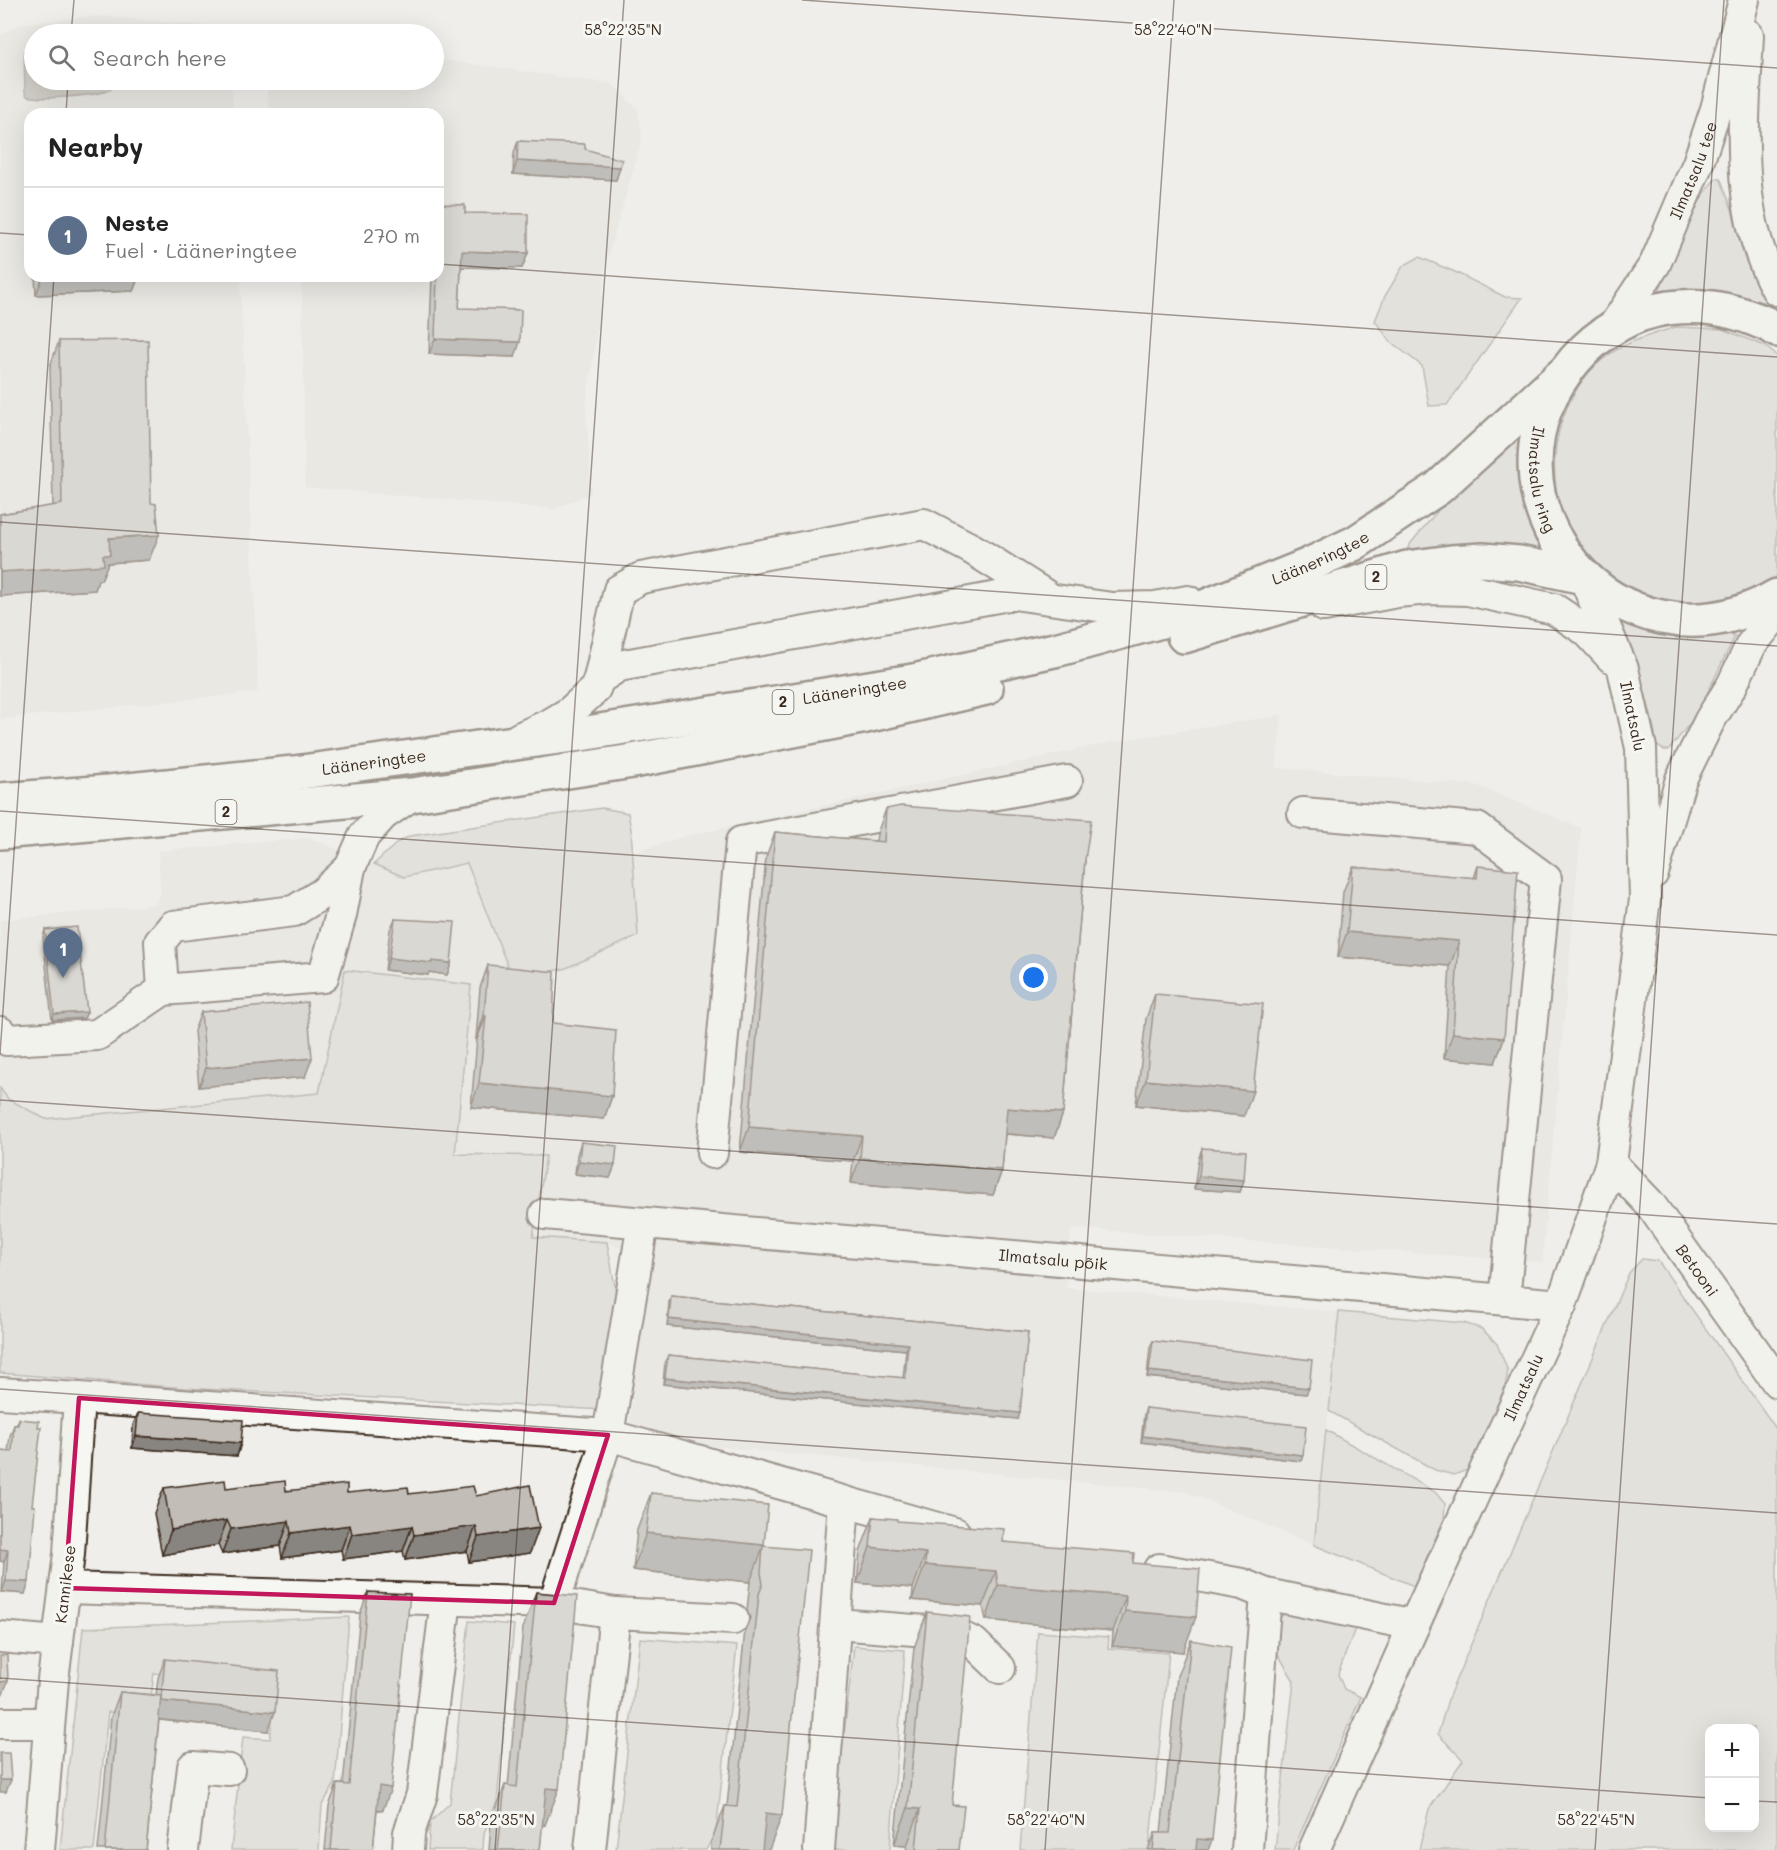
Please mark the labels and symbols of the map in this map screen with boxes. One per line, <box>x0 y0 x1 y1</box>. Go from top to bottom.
text: 58°22'35"N <box>584 19 662 39</box>
text: 58°22'40"N <box>1134 19 1212 39</box>
street label: Ilmatsalu tee <box>1664 119 1721 222</box>
street label: Ilmatsalu ring <box>1525 424 1561 536</box>
street label: Lääneringtee <box>1268 526 1373 589</box>
road number: 2 <box>1366 565 1386 589</box>
street label: Lääneringtee <box>801 671 908 708</box>
street label: Ilmatsalu <box>1616 679 1651 753</box>
road number: 2 <box>772 690 794 714</box>
street label: Lääneringtee <box>320 744 427 779</box>
road number: 2 <box>216 800 236 824</box>
pin: 1 <box>44 928 82 978</box>
your location <box>1019 963 1048 992</box>
street label: Betooni <box>1672 1240 1724 1300</box>
street label: Ilmatsalu põik <box>998 1244 1108 1274</box>
street label: Ilmatsalu <box>1498 1350 1547 1424</box>
street label: Kannikese <box>49 1544 80 1624</box>
text: 58°22'35"N <box>457 1809 535 1829</box>
text: 58°22'40"N <box>1007 1809 1085 1829</box>
text: 58°22'45"N <box>1557 1809 1635 1829</box>

